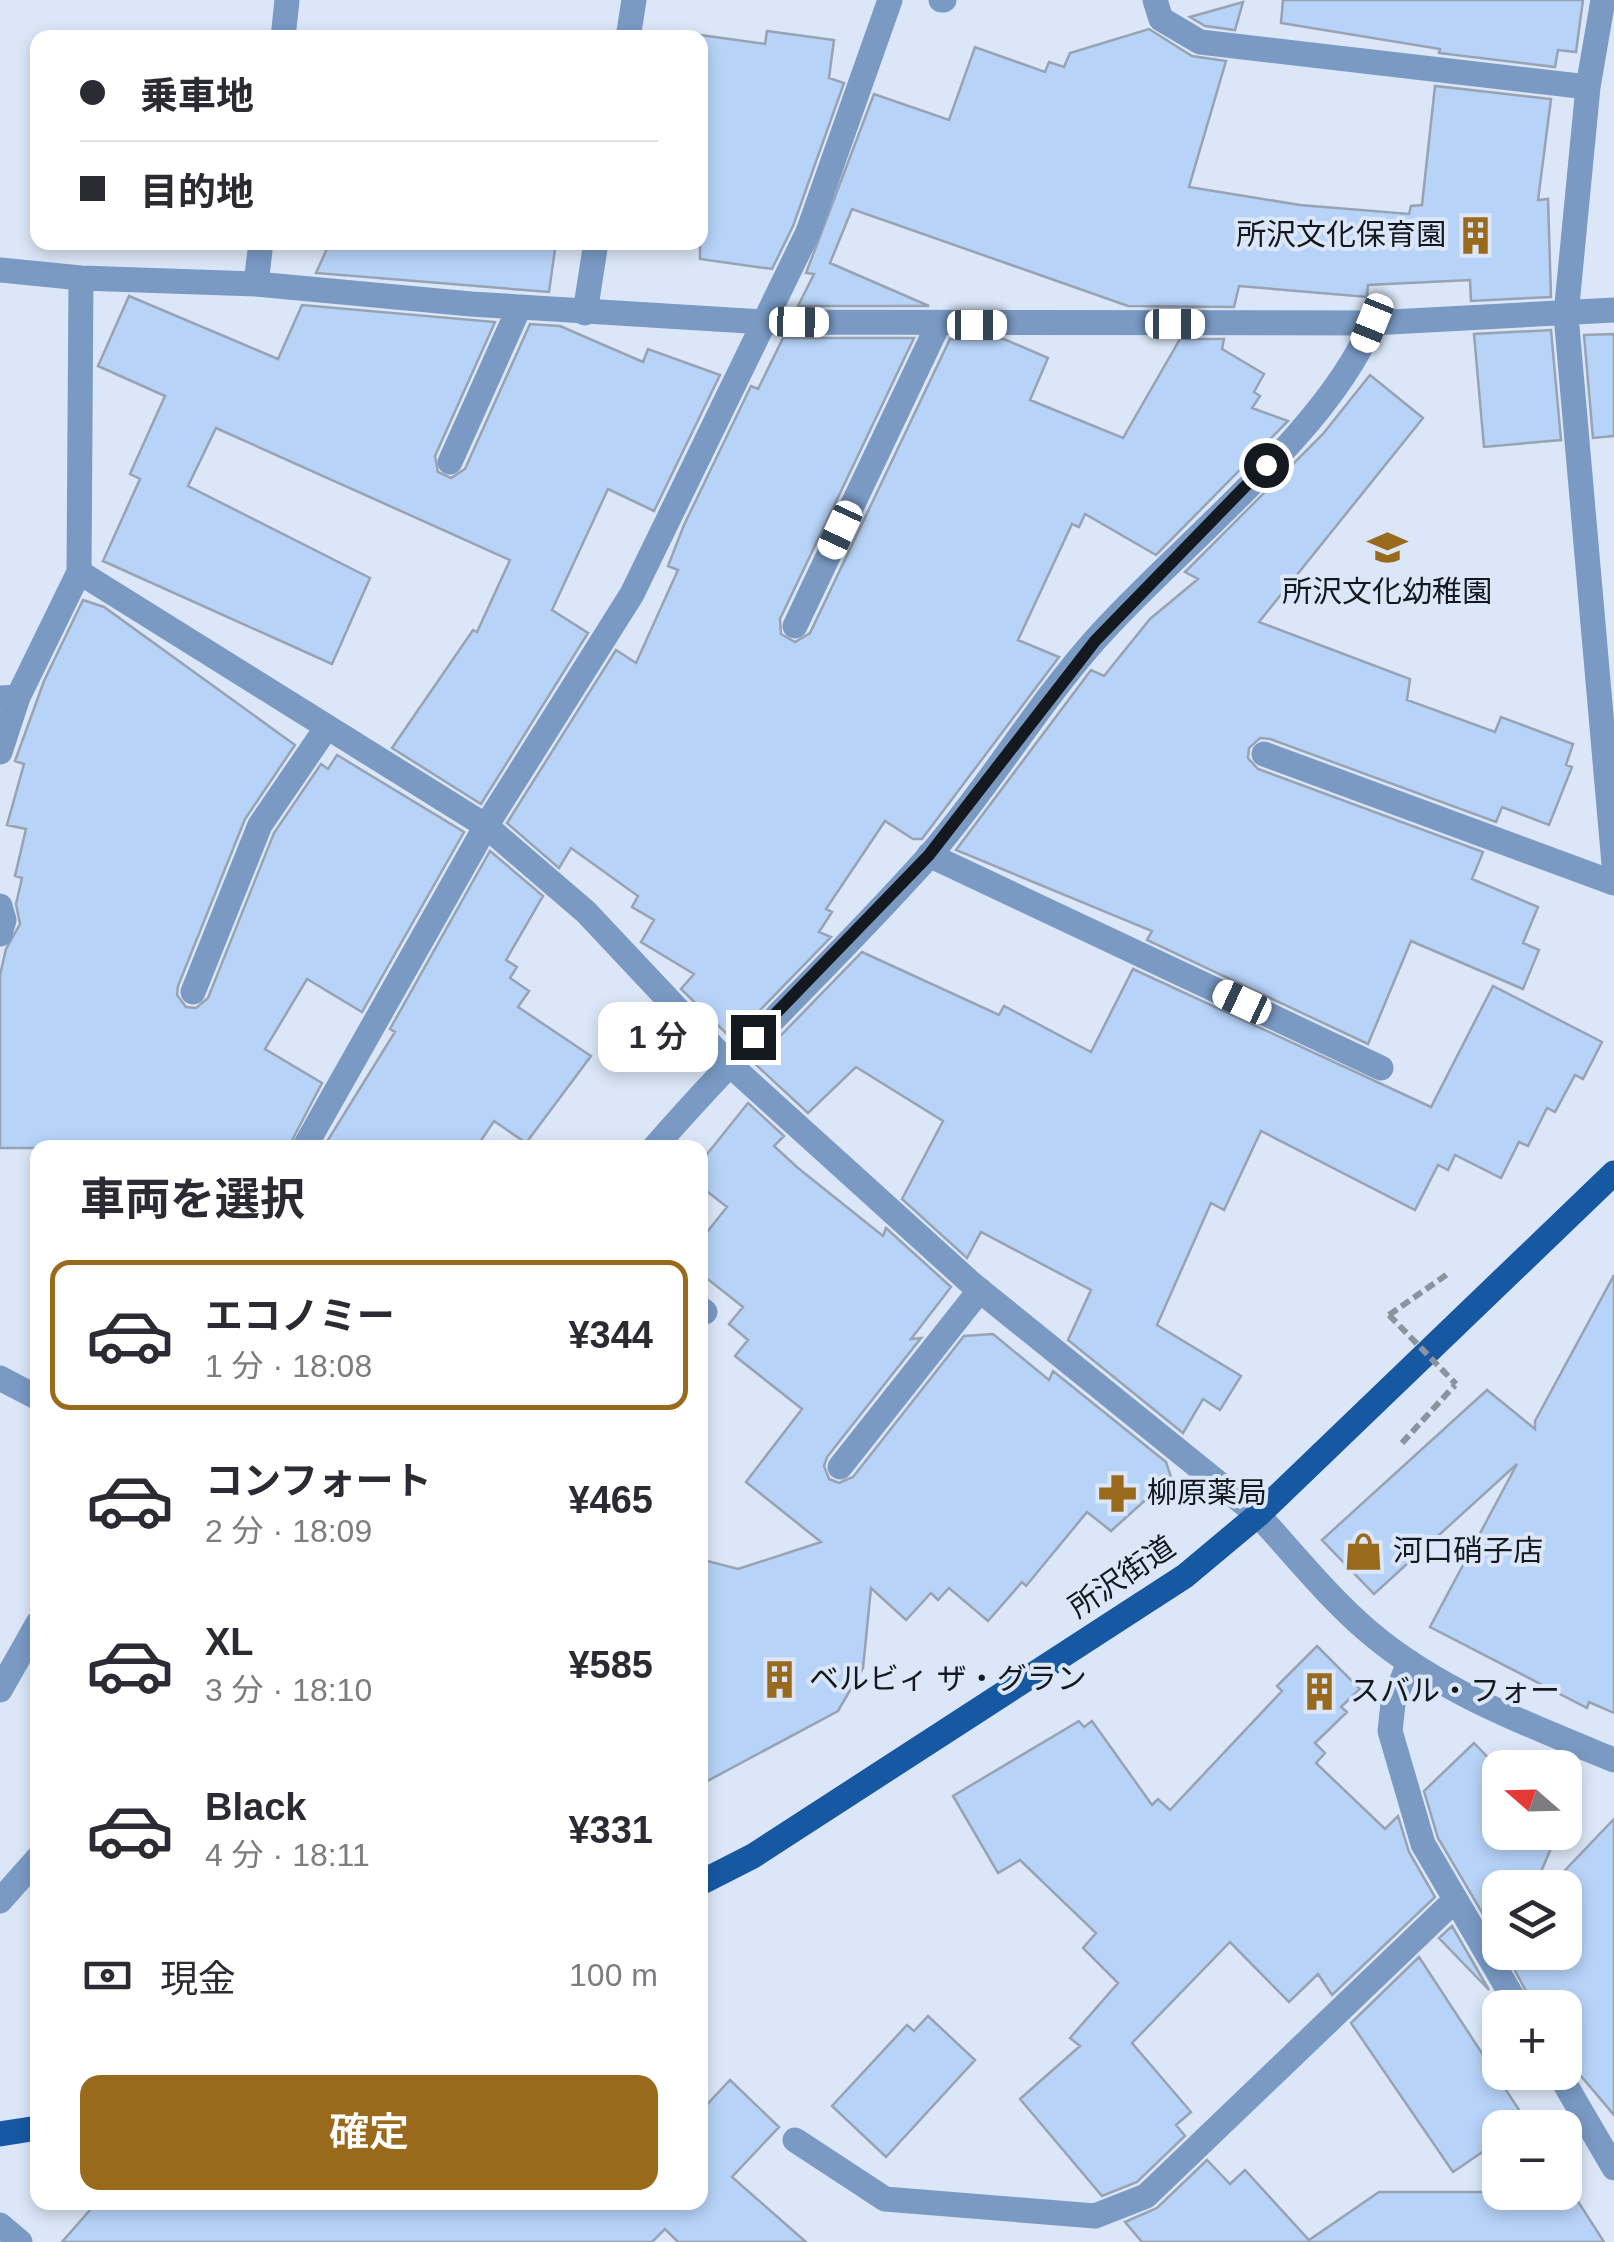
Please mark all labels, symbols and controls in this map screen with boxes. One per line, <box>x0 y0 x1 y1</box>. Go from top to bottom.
text: 乗車地 <box>140 75 254 117</box>
text: 目的地 <box>140 171 254 213</box>
building icon: 所沢文化保育園 <box>1455 214 1497 256</box>
place label: 所沢文化保育園 <box>1236 218 1446 251</box>
car <box>1347 290 1397 356</box>
car <box>769 306 829 338</box>
car <box>1145 309 1205 339</box>
car <box>947 310 1007 340</box>
route start <box>1244 443 1289 488</box>
car <box>814 496 866 564</box>
school or university icon: 所沢文化幼稚園 <box>1366 527 1408 569</box>
place label: 所沢文化幼稚園 <box>1282 575 1492 608</box>
car <box>1208 976 1276 1028</box>
callout: 1 分 <box>598 1002 718 1072</box>
route end <box>731 1015 776 1060</box>
text: 1 分 <box>629 1019 687 1055</box>
text: 車両を選択 <box>80 1174 305 1225</box>
icon: car <box>85 1290 175 1380</box>
text: エコノミー <box>205 1295 395 1337</box>
text: ¥344 <box>568 1314 653 1356</box>
text: 1 分 · 18:08 <box>205 1348 372 1384</box>
icon: car <box>85 1455 175 1545</box>
text: コンフォート <box>205 1460 432 1502</box>
pharmacy icon: 柳原薬局 <box>1096 1472 1138 1514</box>
place label: 柳原薬局 <box>1147 1476 1267 1509</box>
text: ¥465 <box>568 1479 653 1521</box>
text: 2 分 · 18:09 <box>205 1513 372 1549</box>
street label: 所沢街道 <box>1063 1529 1181 1624</box>
shop icon: 河口硝子店 <box>1342 1530 1384 1572</box>
place label: 河口硝子店 <box>1393 1534 1543 1567</box>
icon: car <box>85 1620 175 1710</box>
text: XL <box>205 1621 254 1663</box>
text: ¥585 <box>568 1644 653 1686</box>
building icon: ベルビィ ザ・グラン <box>758 1658 800 1700</box>
place label: ベルビィ ザ・グラン <box>809 1662 1087 1695</box>
building icon: スバル・フォー <box>1299 1670 1341 1712</box>
text: 3 分 · 18:10 <box>205 1672 372 1708</box>
place label: スバル・フォー <box>1350 1674 1560 1707</box>
north arrow <box>1482 1750 1582 1850</box>
map controls <box>1482 1750 1582 2210</box>
icon: car <box>85 1785 175 1875</box>
text: Black <box>205 1786 306 1828</box>
text: ¥331 <box>568 1809 653 1851</box>
text: 4 分 · 18:11 <box>205 1837 370 1873</box>
button: layers <box>1482 1870 1582 1970</box>
icon: cash <box>80 1948 135 2003</box>
text: 100 m <box>569 1957 658 1993</box>
text: 現金 <box>160 1958 236 2000</box>
button: + <box>1482 1990 1582 2090</box>
button: 確定 <box>80 2075 658 2190</box>
button: − <box>1482 2110 1582 2210</box>

